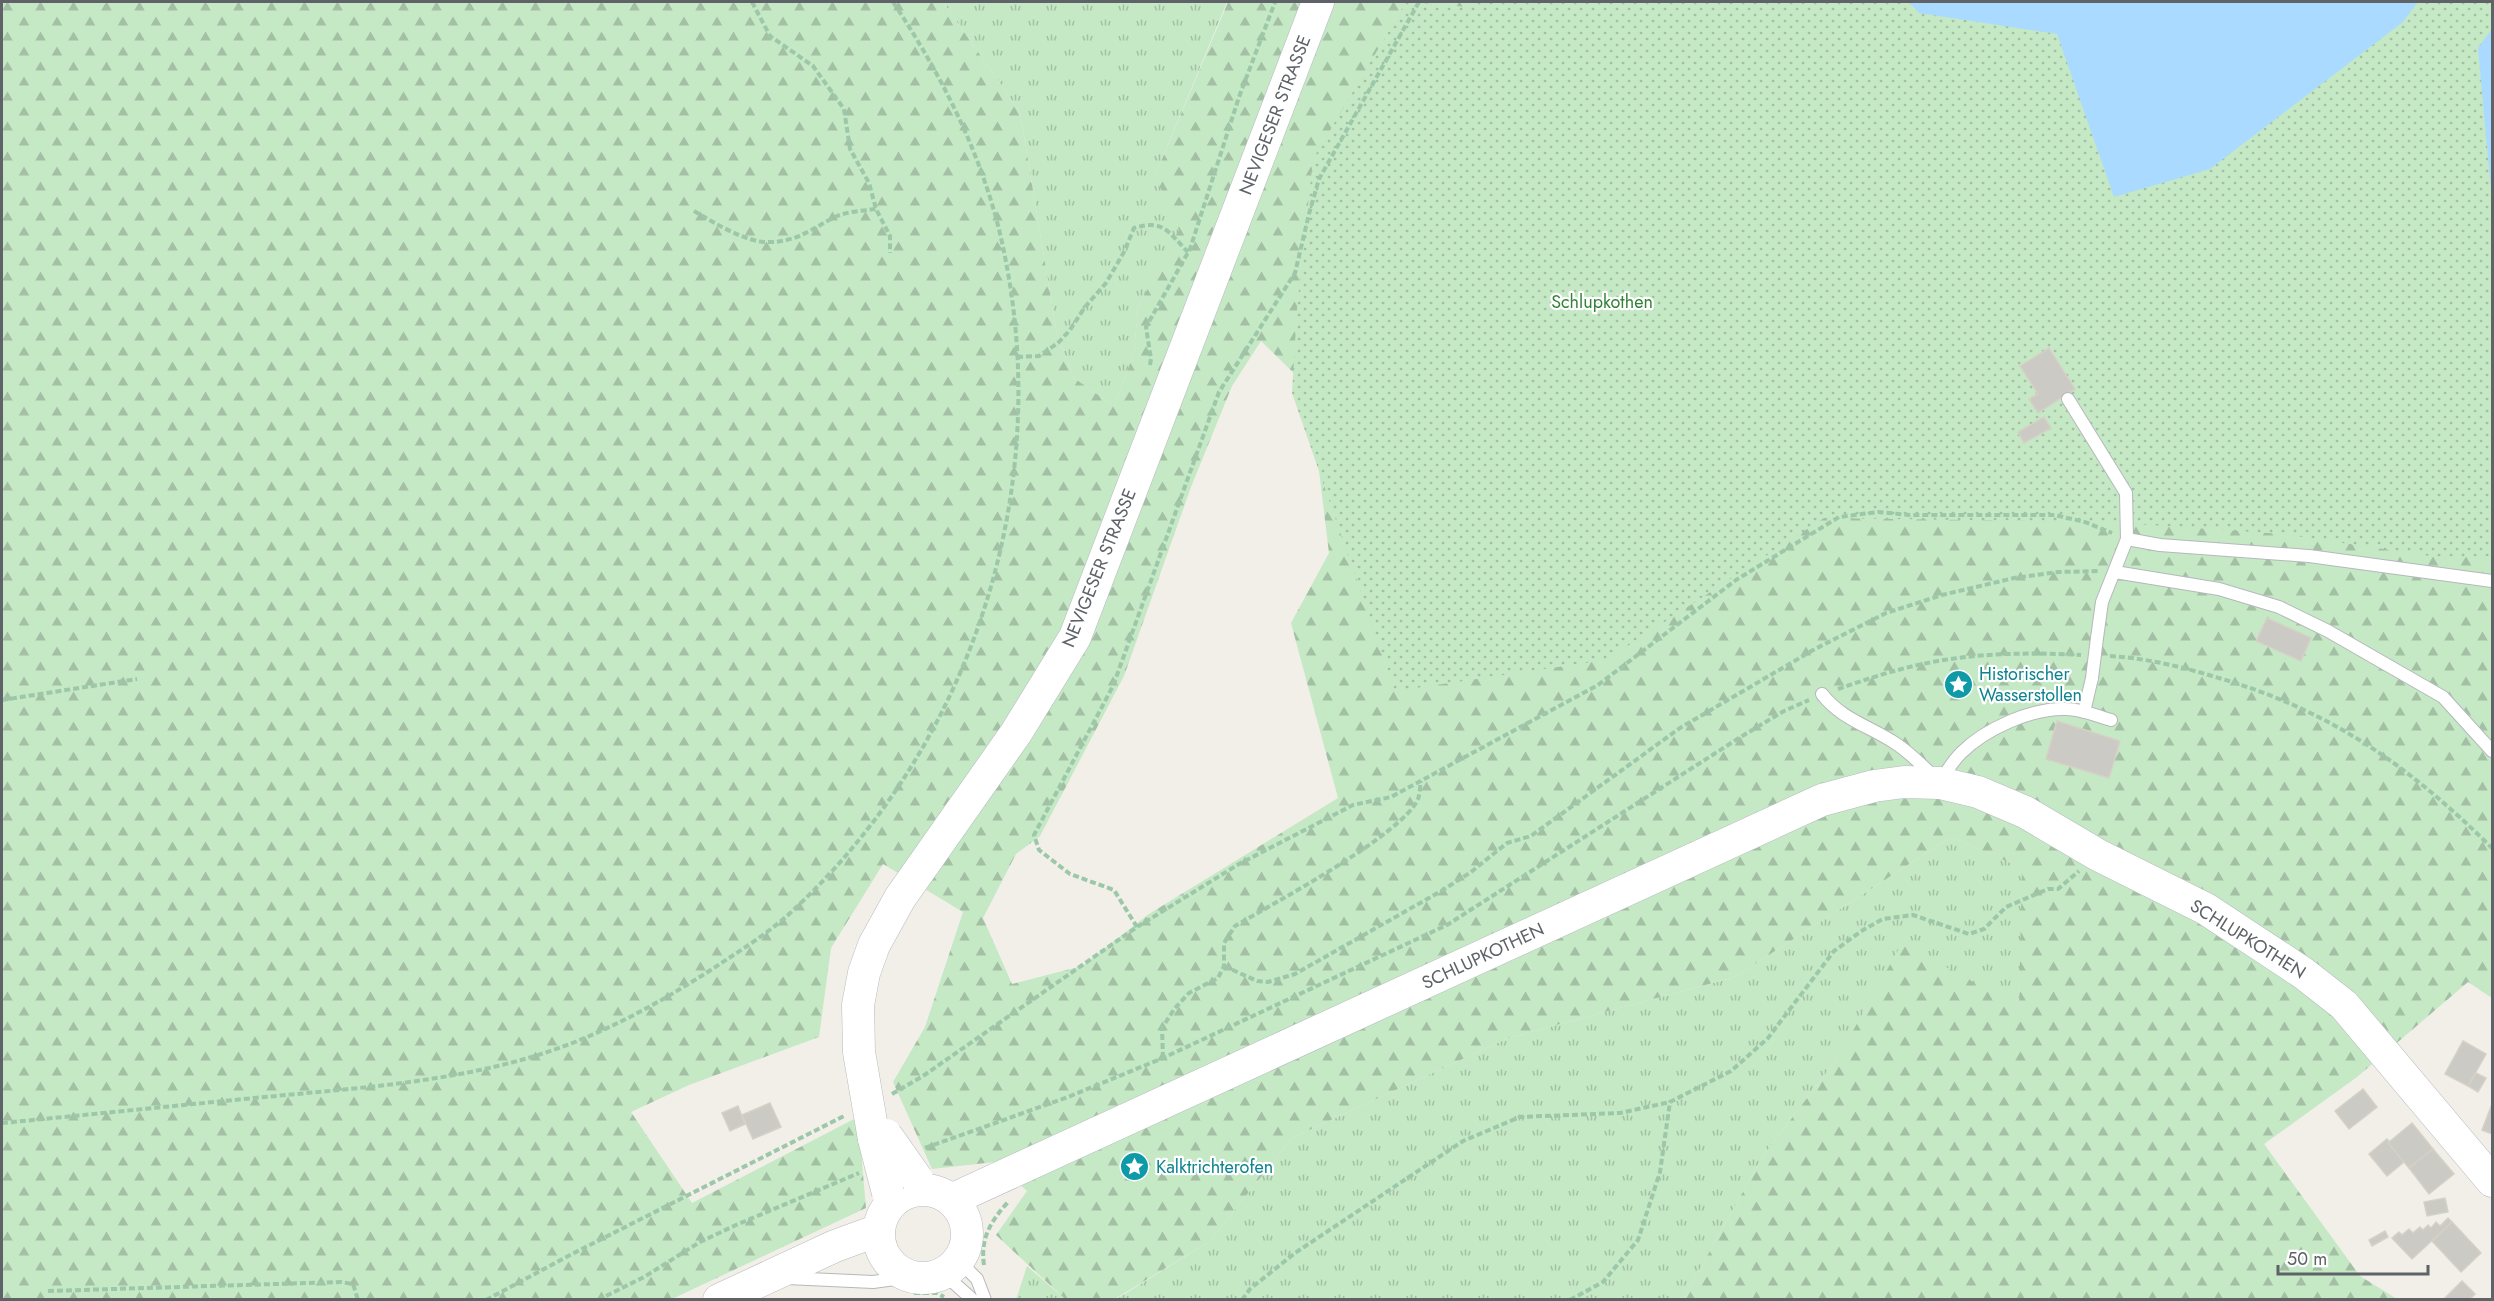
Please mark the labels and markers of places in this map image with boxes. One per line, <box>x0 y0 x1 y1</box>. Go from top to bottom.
place label: Historischer Wasserstollen <box>1979 661 2082 708</box>
place icon: Historischer Wasserstollen <box>1942 668 1974 700</box>
place icon: Kalktrichterofen <box>1119 1151 1151 1183</box>
place label: Kalktrichterofen <box>1156 1154 1273 1180</box>

